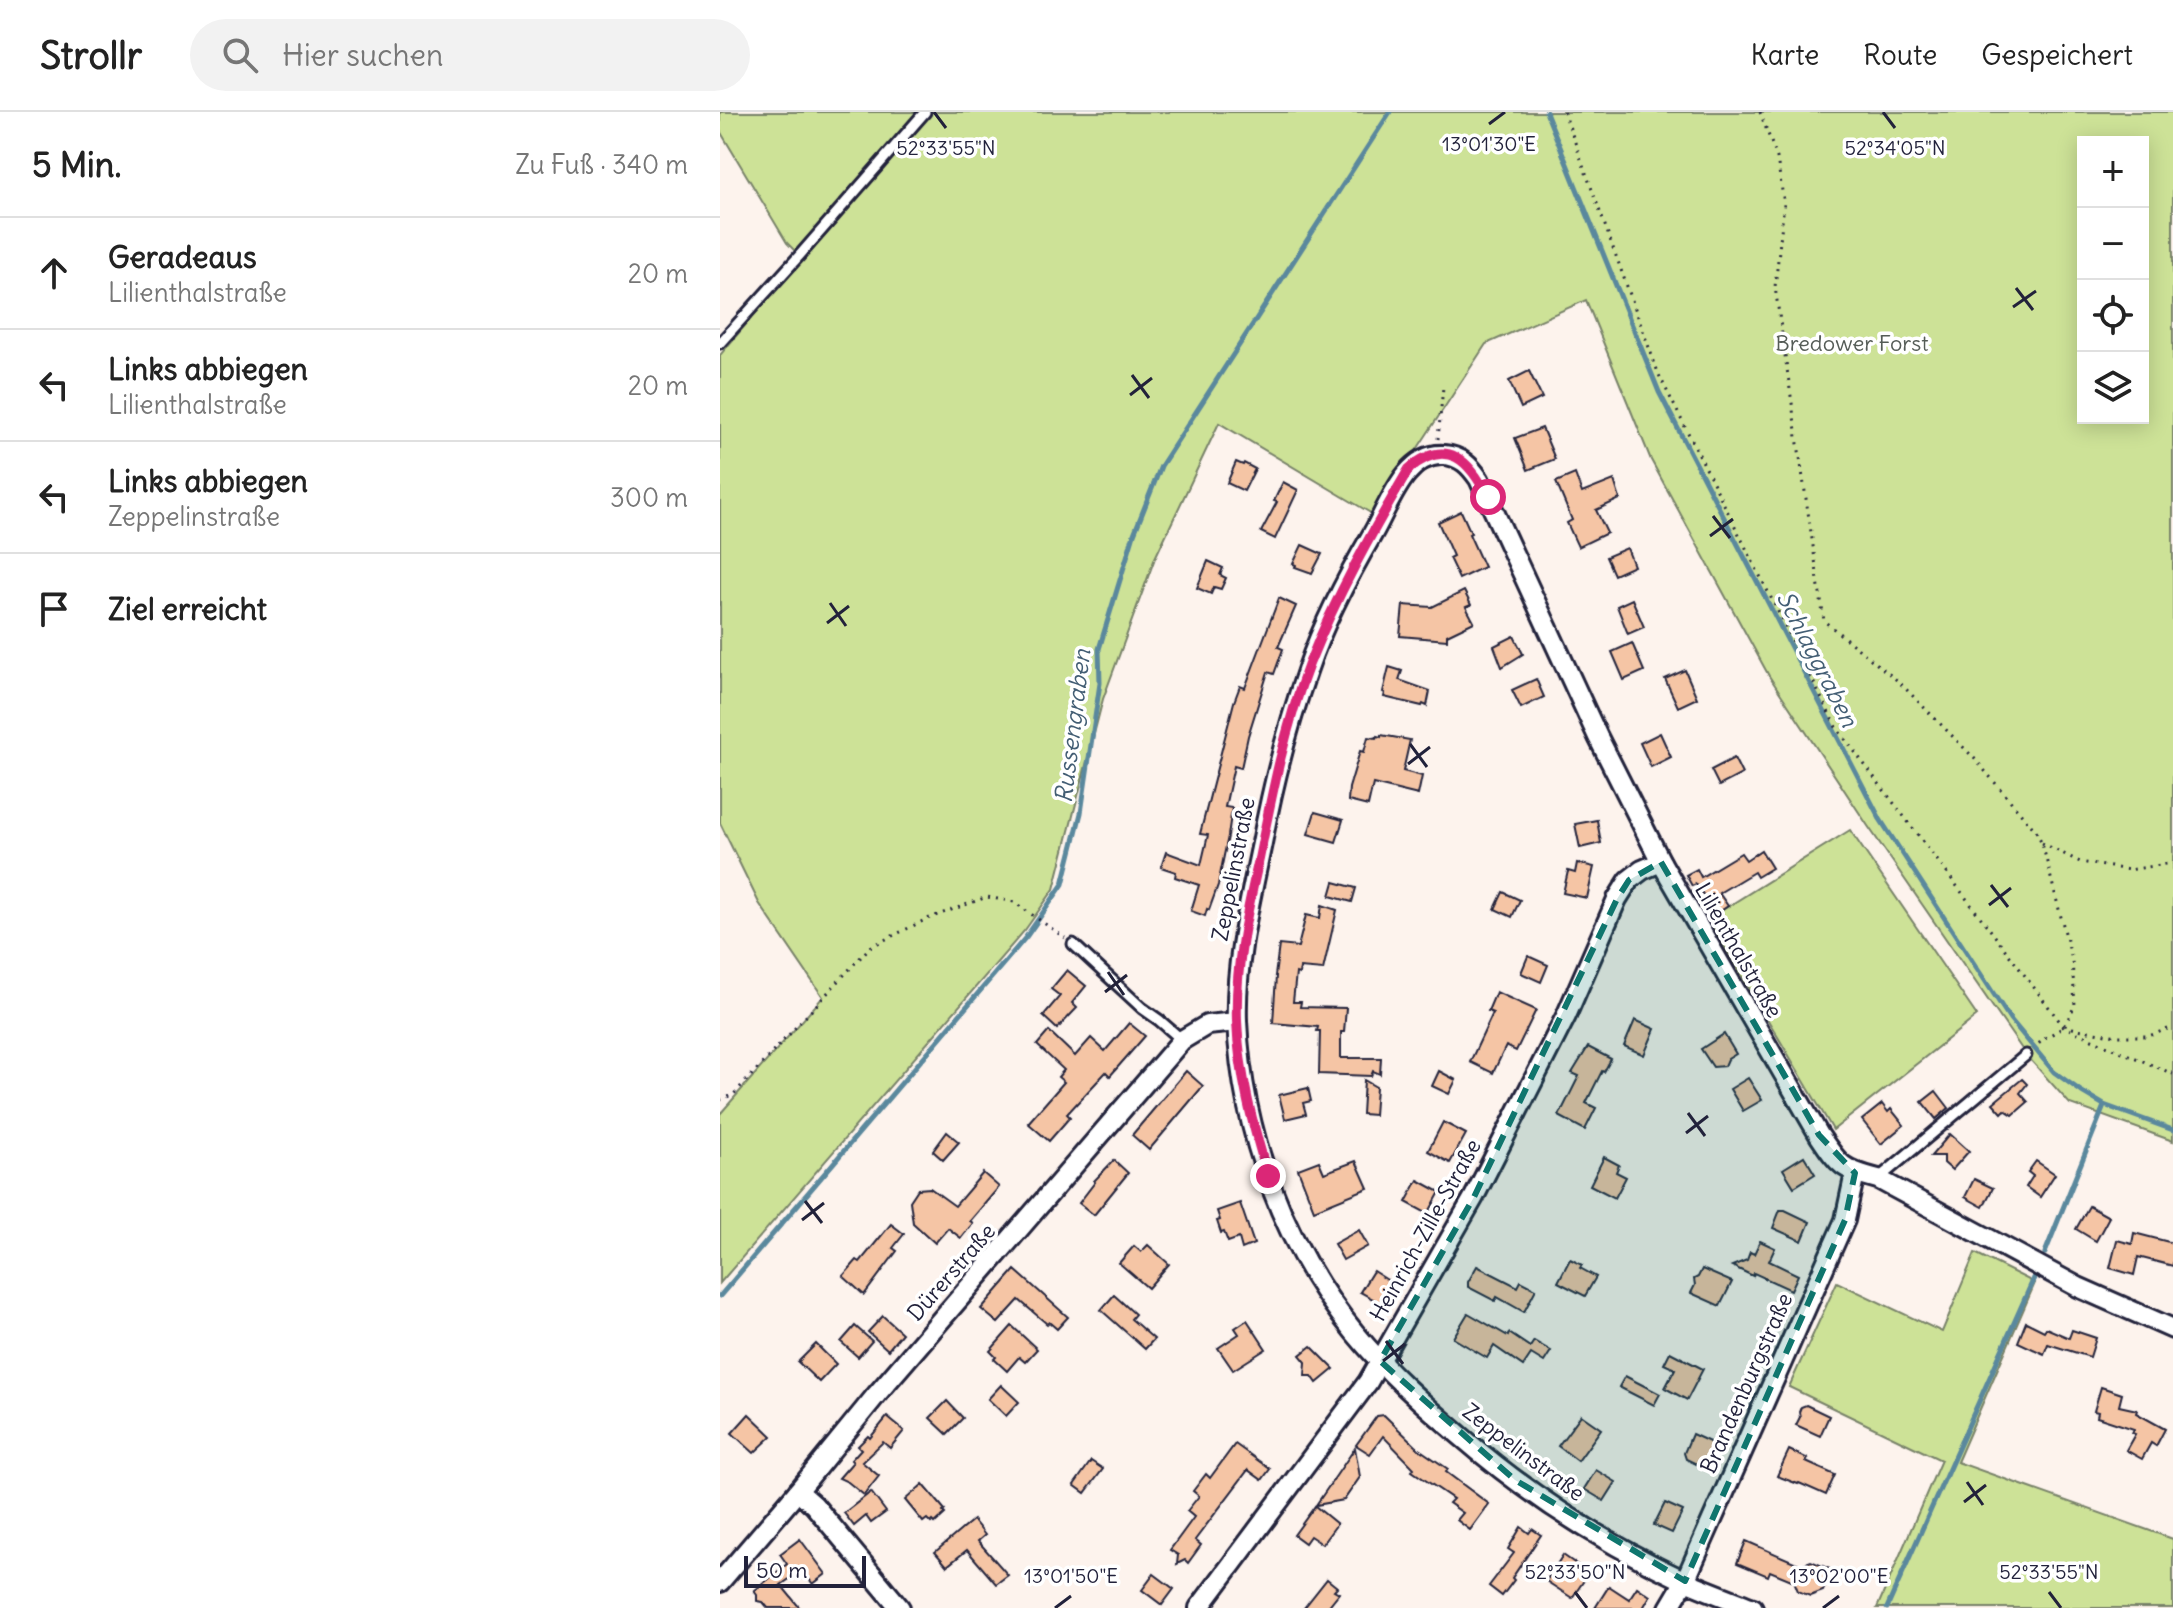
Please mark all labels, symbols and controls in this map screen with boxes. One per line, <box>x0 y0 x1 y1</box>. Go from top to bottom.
search box <box>190 19 750 91</box>
text: Strollr <box>40 32 142 79</box>
icon: search <box>218 33 262 77</box>
text: Hier suchen <box>282 36 443 74</box>
text: Karte <box>1751 37 1819 73</box>
text: Route <box>1863 37 1937 73</box>
text: Gespeichert <box>1981 37 2133 73</box>
text: 13°01'30"E <box>1442 131 1536 156</box>
text: 52°33'55"N <box>896 135 996 160</box>
text: 52°34'05"N <box>1844 135 1946 160</box>
map controls <box>2077 136 2149 424</box>
button: + <box>2077 136 2149 208</box>
text: 5 Min. <box>32 143 121 186</box>
text: Zu Fuß · 340 m <box>515 148 688 181</box>
button: − <box>2077 208 2149 280</box>
text: Geradeaus <box>108 238 257 276</box>
icon: ahead <box>32 251 76 295</box>
text: 20 m <box>628 257 688 290</box>
text: Lilienthalstraße <box>108 276 287 309</box>
button: locate <box>2077 280 2149 352</box>
park label: Bredower Forst <box>1775 329 1929 357</box>
text: Links abbiegen <box>108 350 308 388</box>
button: layers <box>2077 352 2149 424</box>
icon: left <box>32 363 76 407</box>
text: 20 m <box>628 369 688 402</box>
text: Lilienthalstraße <box>108 388 287 421</box>
text: Links abbiegen <box>108 462 308 500</box>
icon: left <box>32 475 76 519</box>
route start <box>1470 479 1506 515</box>
text: 300 m <box>610 481 688 514</box>
text: Zeppelinstraße <box>108 500 280 533</box>
water label: Schlaggraben <box>1771 586 1865 732</box>
icon: arrive <box>32 587 76 631</box>
text: Ziel erreicht <box>108 590 267 628</box>
water label: Russengraben <box>1048 646 1096 804</box>
street label: Zeppelinstraße <box>1205 795 1261 943</box>
street label: Lilienthalstraße <box>1689 877 1789 1023</box>
street label: Heinrich-Zille-Straße <box>1363 1134 1487 1326</box>
route end <box>1250 1158 1286 1194</box>
street label: Dürerstraße <box>901 1217 1001 1327</box>
street label: Brandenburgstraße <box>1694 1288 1798 1478</box>
street label: Zeppelinstraße <box>1457 1397 1591 1507</box>
scale bar <box>744 1552 866 1588</box>
text: 50 m <box>756 1556 808 1584</box>
text: 52°33'50"N <box>1525 1559 1625 1584</box>
text: 52°33'55"N <box>1999 1559 2099 1584</box>
text: 13°01'50"E <box>1024 1563 1118 1588</box>
text: 13°02'00"E <box>1790 1563 1888 1588</box>

